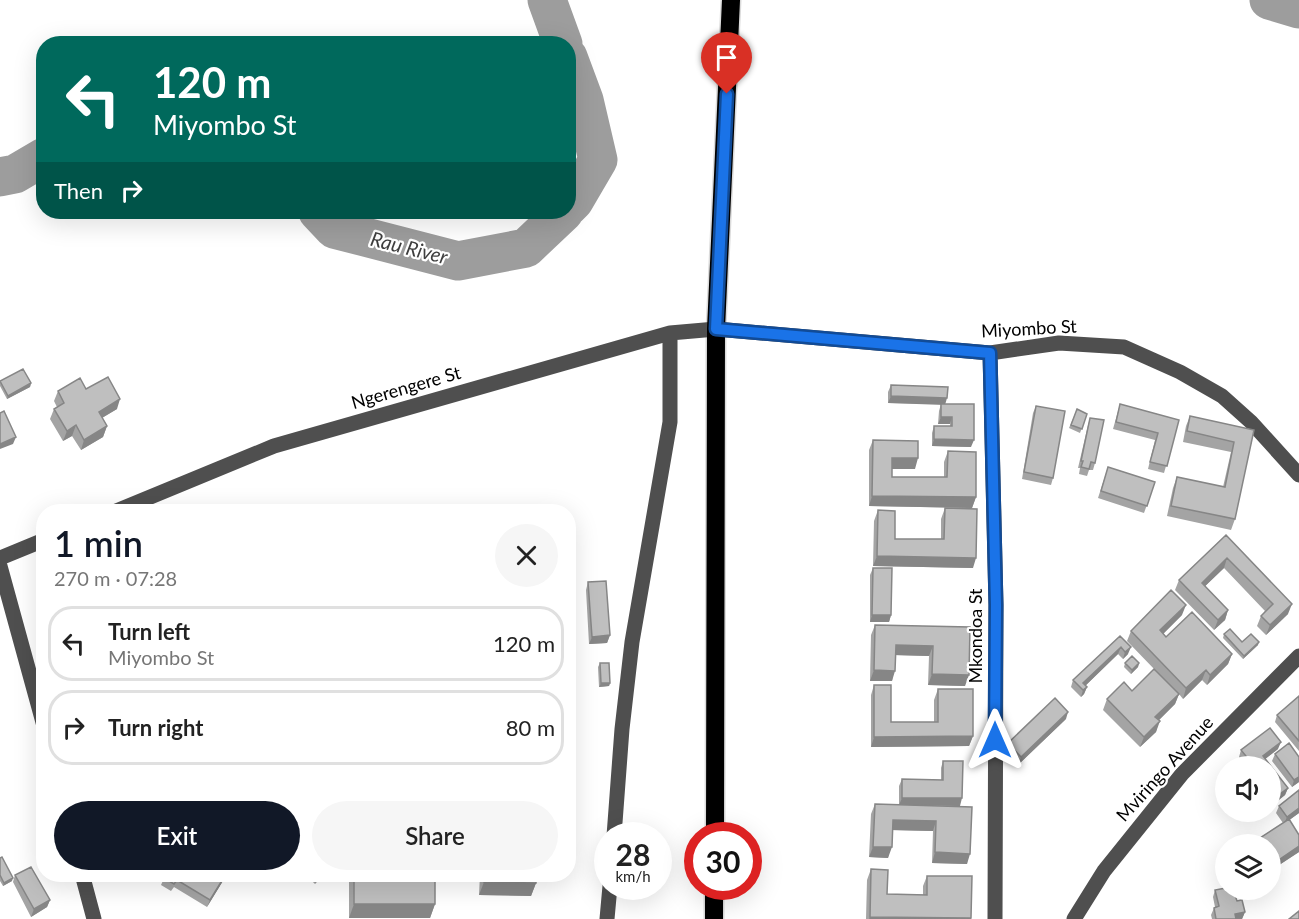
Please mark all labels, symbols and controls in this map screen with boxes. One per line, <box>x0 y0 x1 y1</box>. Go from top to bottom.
pin <box>701 32 752 94</box>
icon: arrive <box>710 41 743 74</box>
text: 120 m <box>153 57 271 107</box>
icon: left <box>54 60 132 138</box>
text: Miyombo St <box>153 108 296 141</box>
icon: right <box>115 174 148 207</box>
text: Then <box>54 177 103 204</box>
water label: Rau River <box>368 226 451 268</box>
street label: Miyombo St <box>981 314 1078 341</box>
street label: Ngerengere St <box>349 361 463 413</box>
text: 1 min <box>54 521 143 565</box>
button: close <box>495 524 558 587</box>
text: 270 m · 07:28 <box>54 566 177 590</box>
street label: Mkondoa St <box>964 588 986 684</box>
text: Turn left <box>108 618 190 645</box>
icon: left <box>57 627 90 660</box>
text: 120 m <box>493 630 555 657</box>
text: Miyombo St <box>108 645 214 669</box>
position arrow <box>963 708 1027 772</box>
icon: right <box>57 711 90 744</box>
street label: Mviringo Avenue <box>1111 711 1217 825</box>
text: Turn right <box>108 714 203 741</box>
text: 80 m <box>506 714 555 741</box>
map controls <box>1215 756 1281 900</box>
button: sound <box>1215 756 1281 822</box>
button: Exit <box>54 801 300 870</box>
button: Share <box>312 801 558 870</box>
speed limit sign: 30 <box>684 822 762 900</box>
button: layers <box>1215 834 1281 900</box>
text: 28 <box>616 836 650 872</box>
text: km/h <box>615 867 651 885</box>

